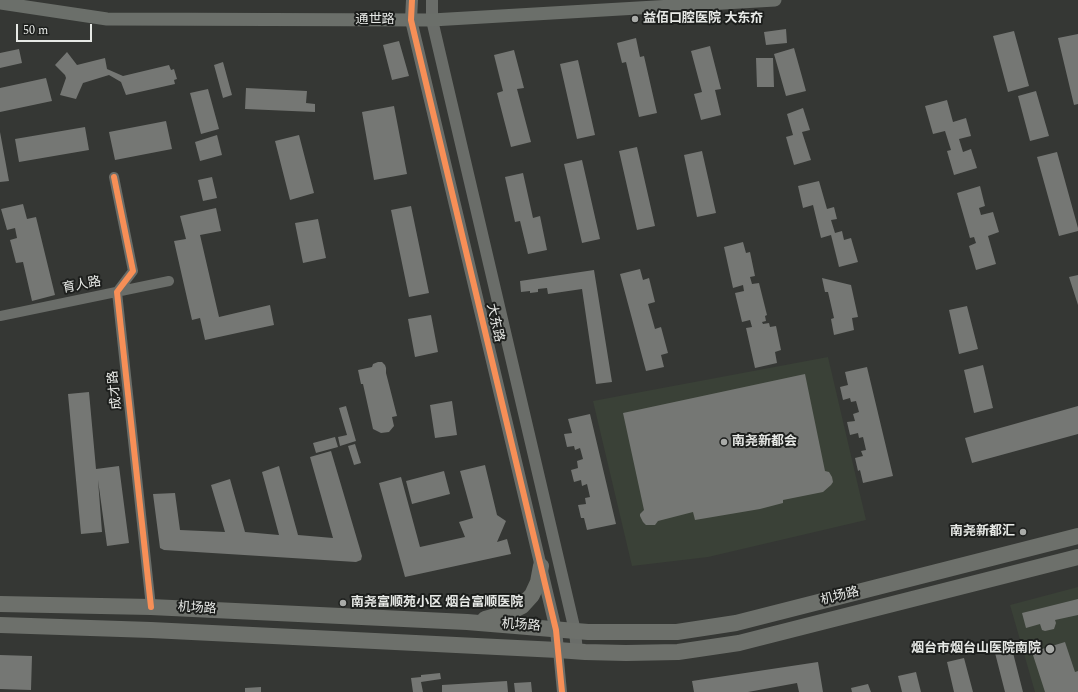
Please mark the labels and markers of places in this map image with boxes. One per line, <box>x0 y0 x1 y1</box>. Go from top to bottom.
place label: 益佰口腔医院 大东夼 <box>643 11 763 27</box>
marker: 益佰口腔医院 大东夼 <box>630 14 640 24</box>
place label: 南尧新都会 <box>732 434 797 450</box>
marker: 南尧新都会 <box>719 437 729 447</box>
place label: 南尧新都汇 <box>950 524 1015 540</box>
marker: 南尧新都汇 <box>1018 527 1028 537</box>
place label: 南尧富顺苑小区 烟台富顺医院 <box>351 595 523 611</box>
marker: 南尧富顺苑小区 烟台富顺医院 <box>338 598 348 608</box>
place label: 烟台市烟台山医院南院 <box>911 641 1041 657</box>
marker: 烟台市烟台山医院南院 <box>1044 643 1056 655</box>

